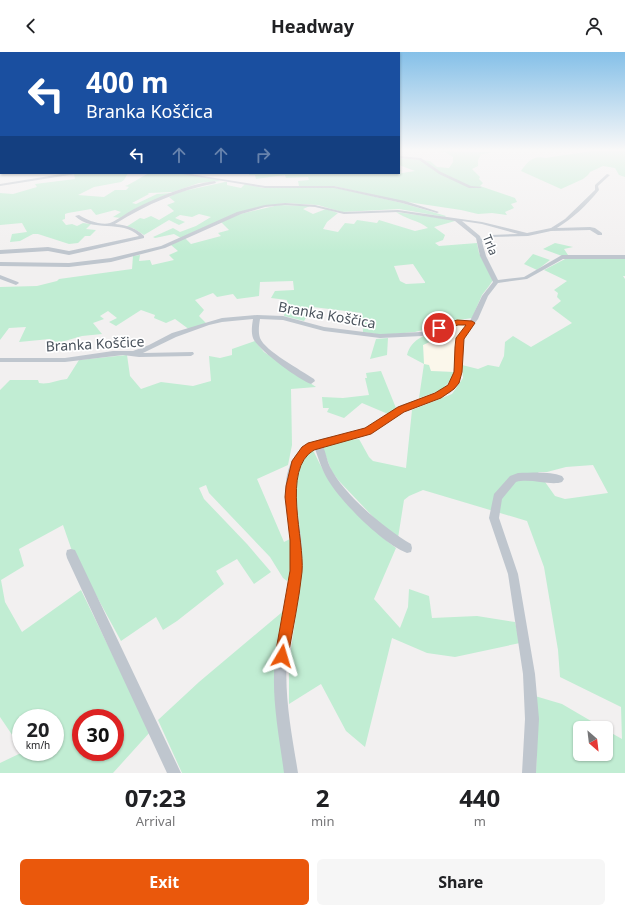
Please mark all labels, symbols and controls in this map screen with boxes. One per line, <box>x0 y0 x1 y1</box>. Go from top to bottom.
text: Headway <box>271 14 354 38</box>
icon: back <box>20 15 42 37</box>
icon: person <box>583 15 605 37</box>
text: 400 m <box>86 63 169 101</box>
icon: left <box>20 68 72 120</box>
text: Branka Koščica <box>86 99 213 123</box>
icon: left <box>126 144 148 166</box>
icon: ahead <box>168 144 190 166</box>
icon: ahead <box>210 144 232 166</box>
icon: right <box>252 144 274 166</box>
street label: Trla <box>479 232 502 258</box>
street label: Branka Koščica <box>277 297 377 332</box>
pin <box>422 311 456 345</box>
icon: arrive <box>428 317 450 339</box>
street label: Branka Koščice <box>45 331 145 356</box>
position arrow <box>261 635 303 677</box>
speed limit sign: 30 <box>72 709 124 761</box>
text: 20 <box>27 716 49 743</box>
north arrow <box>573 721 613 761</box>
map controls <box>573 721 613 761</box>
text: km/h <box>26 738 50 752</box>
text: 07:23 <box>125 781 186 814</box>
text: 2 <box>316 781 330 814</box>
text: 440 <box>459 781 500 814</box>
text: Arrival <box>136 812 175 830</box>
text: min <box>311 812 334 830</box>
text: m <box>474 812 486 830</box>
button: Exit <box>20 859 309 905</box>
button: Share <box>317 859 605 905</box>

